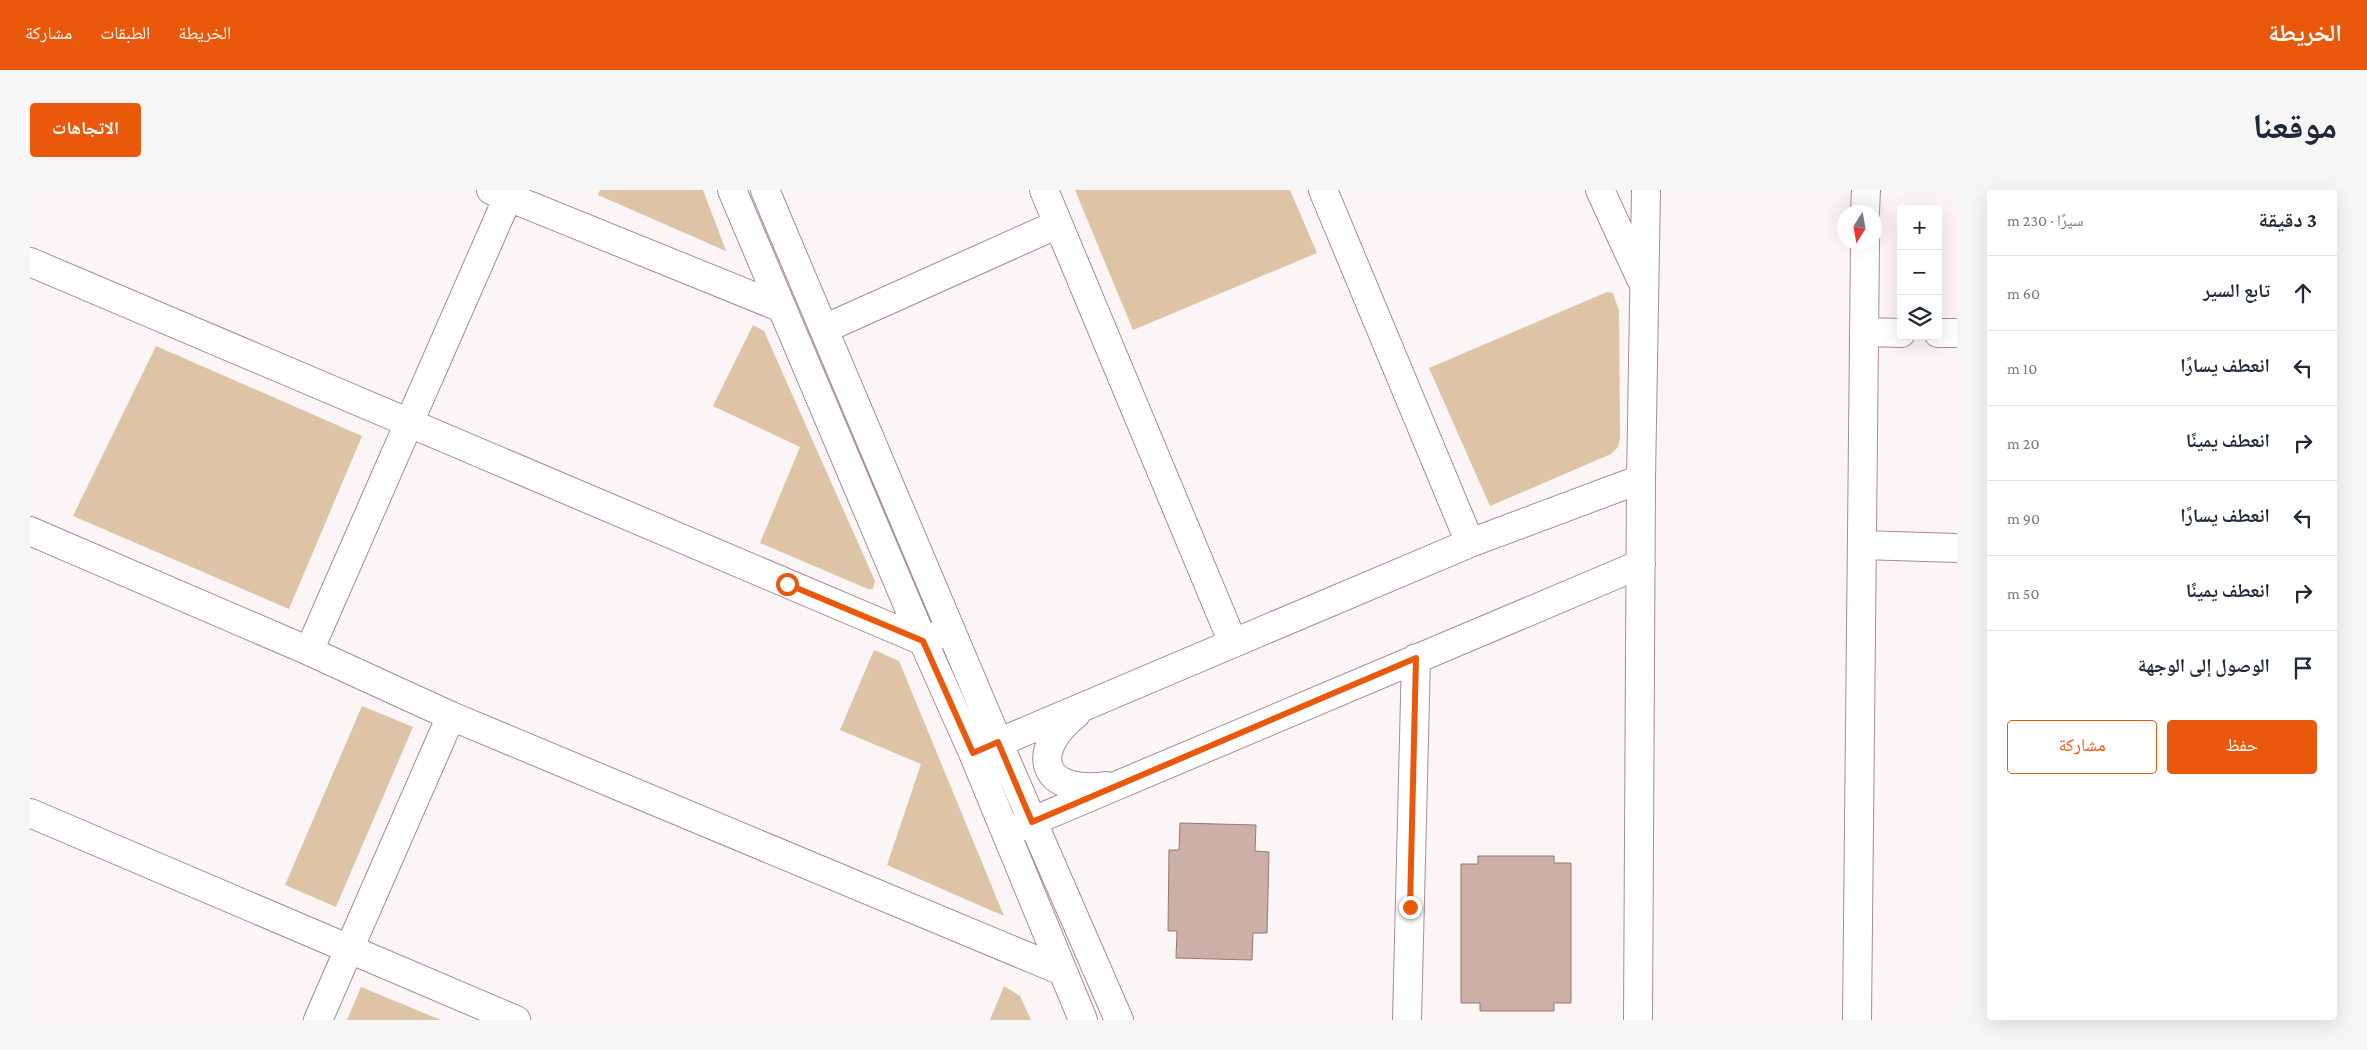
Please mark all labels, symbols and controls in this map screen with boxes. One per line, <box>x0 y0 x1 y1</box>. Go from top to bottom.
text: الخريطة <box>2268 19 2342 46</box>
text: مشاركة <box>25 23 72 43</box>
text: الطبقات <box>100 23 150 43</box>
text: الخريطة <box>178 23 231 43</box>
button: الاتجاهات <box>30 103 141 157</box>
text: موقعنا <box>2252 107 2337 146</box>
north arrow <box>1837 205 1882 250</box>
map controls <box>1897 205 1942 340</box>
button: + <box>1897 205 1942 250</box>
text: 3 دقيقة <box>2259 208 2317 232</box>
text: سيرًا · 230 m <box>2007 212 2084 229</box>
button: − <box>1897 250 1942 295</box>
icon: ahead <box>2289 279 2317 307</box>
text: تابع السير <box>2203 280 2270 301</box>
text: 60 m <box>2007 285 2040 302</box>
button: layers <box>1897 295 1942 340</box>
icon: left <box>2289 354 2317 382</box>
text: انعطف يسارًا <box>2180 355 2270 376</box>
text: 10 m <box>2007 360 2037 377</box>
icon: right <box>2289 429 2317 457</box>
text: انعطف يمينًا <box>2186 430 2270 451</box>
text: 20 m <box>2007 435 2040 452</box>
icon: left <box>2289 504 2317 532</box>
text: انعطف يسارًا <box>2180 505 2270 526</box>
text: 90 m <box>2007 510 2040 527</box>
route start <box>776 573 799 596</box>
icon: right <box>2289 579 2317 607</box>
text: انعطف يمينًا <box>2186 580 2270 601</box>
text: 50 m <box>2007 585 2039 602</box>
icon: arrive <box>2289 654 2317 682</box>
text: الوصول إلى الوجهة <box>2138 655 2270 676</box>
button: مشاركة <box>2007 720 2157 774</box>
button: حفظ <box>2167 720 2317 774</box>
route end <box>1399 896 1422 919</box>

